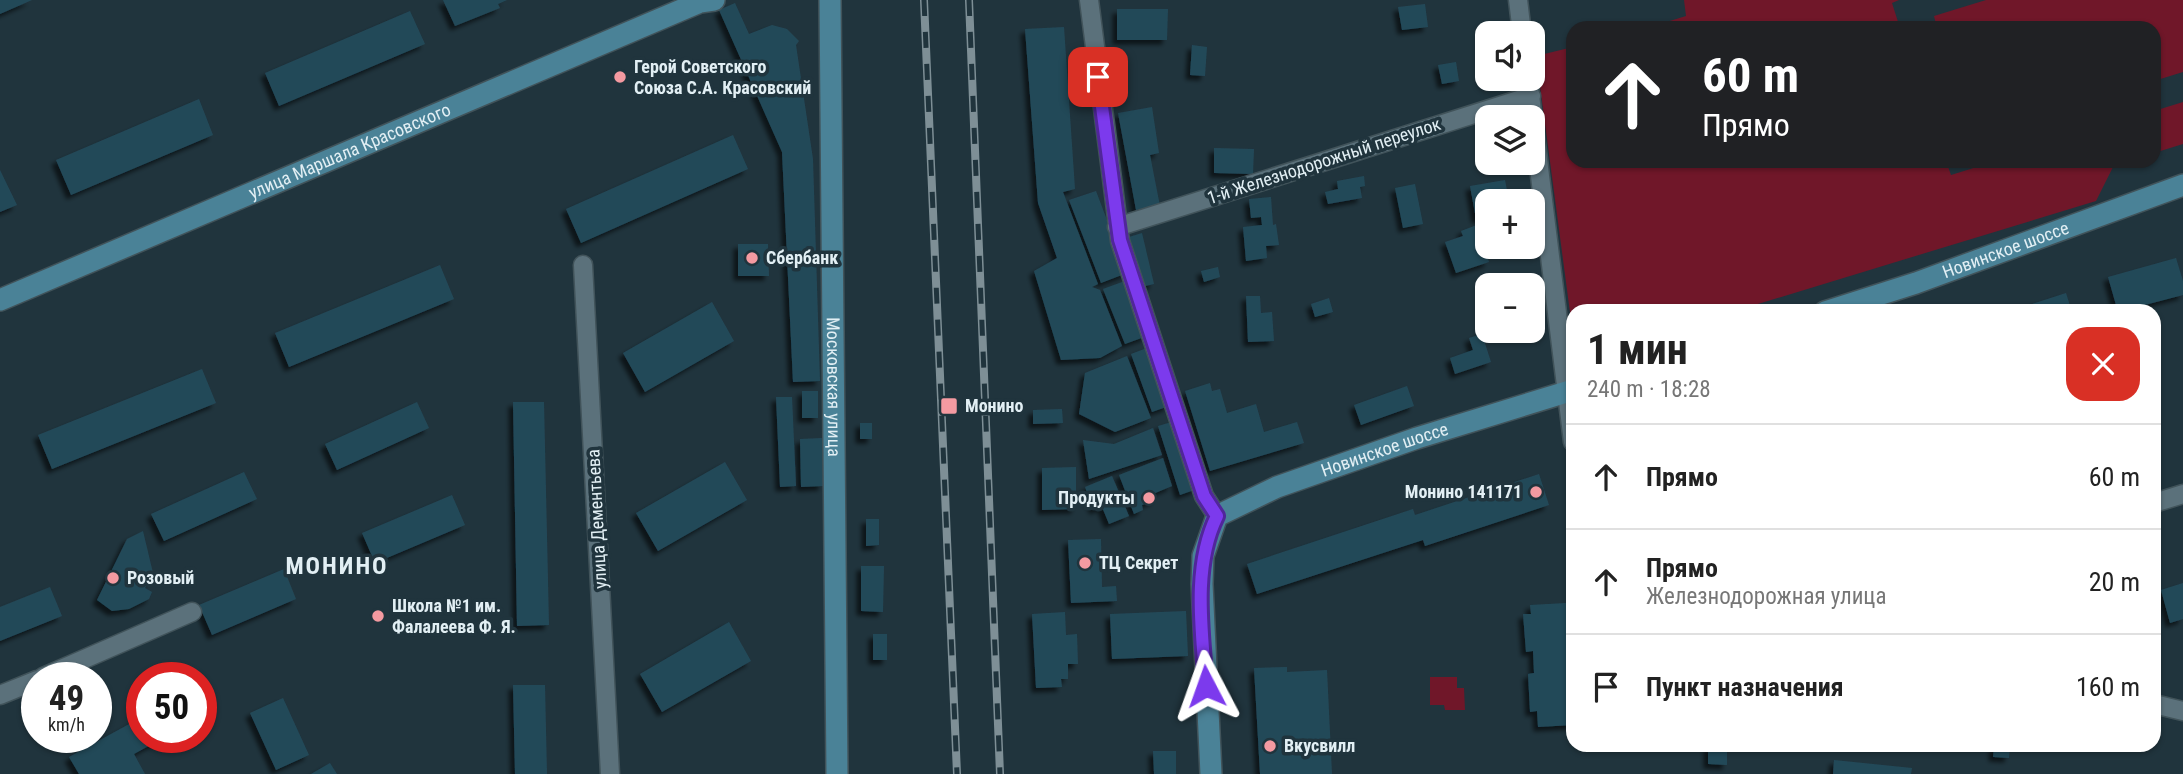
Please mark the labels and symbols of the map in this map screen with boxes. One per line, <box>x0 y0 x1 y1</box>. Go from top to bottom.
pin <box>1068 47 1128 107</box>
place label: Герой Советского Союза С.А. Красовский <box>634 56 811 98</box>
marker: Герой Советского Союза С.А. Красовский <box>612 69 628 85</box>
street label: улица Маршала Красовского <box>245 98 454 203</box>
street label: 1-й Железнодорожный переулок <box>1204 113 1444 208</box>
street label: Новинское шоссе <box>1939 217 2071 282</box>
place label: Сбербанк <box>766 247 838 268</box>
marker: Сбербанк <box>744 250 760 266</box>
street label: Московская улица <box>823 317 845 457</box>
place label: Монино <box>965 395 1024 416</box>
marker: Монино <box>939 396 959 416</box>
street label: Новинское шоссе <box>1318 418 1450 481</box>
street label: улица Дементьева <box>582 449 611 589</box>
place label: Монино 141171 <box>1405 481 1522 502</box>
marker: Монино 141171 <box>1528 484 1544 500</box>
place label: Продукты <box>1058 487 1135 508</box>
marker: Продукты <box>1141 490 1157 506</box>
district label: МОНИНО <box>285 552 389 580</box>
place label: ТЦ Секрет <box>1099 552 1178 573</box>
marker: ТЦ Секрет <box>1077 555 1093 571</box>
place label: Розовый <box>127 567 194 588</box>
marker: Розовый <box>105 570 121 586</box>
place label: Школа №1 им. Фалалеева Ф. Я. <box>392 595 516 637</box>
marker: Школа №1 им. Фалалеева Ф. Я. <box>370 608 386 624</box>
position arrow <box>1169 649 1243 723</box>
speed limit sign: 50 <box>126 662 217 753</box>
place label: Вкусвилл <box>1284 735 1355 756</box>
marker: Вкусвилл <box>1262 738 1278 754</box>

